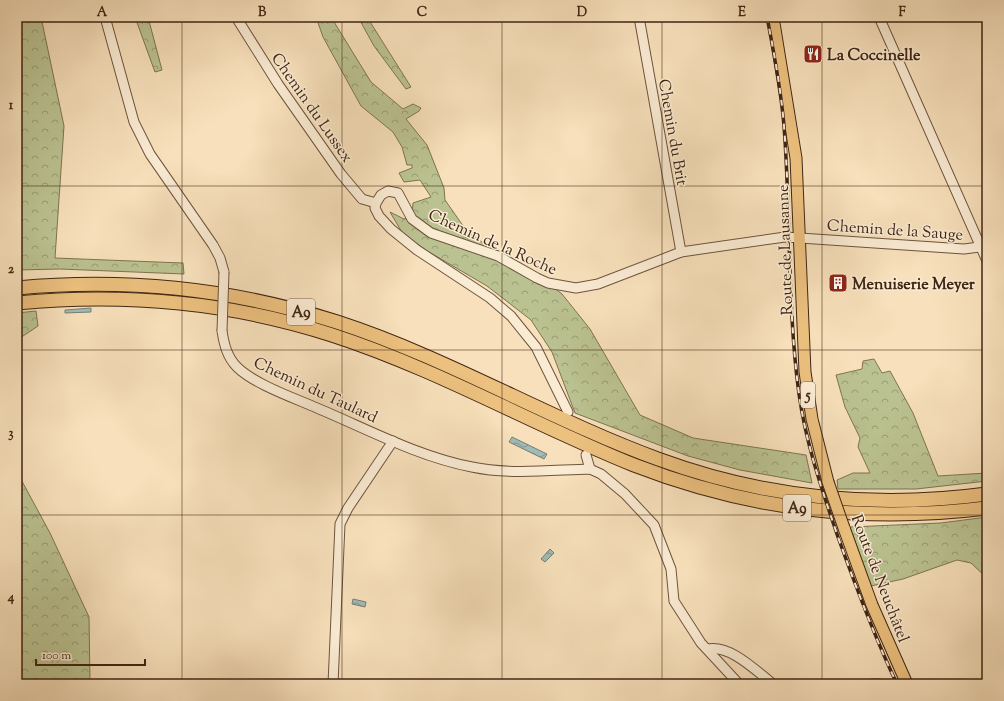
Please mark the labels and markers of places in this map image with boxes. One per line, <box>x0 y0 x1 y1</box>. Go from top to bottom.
restaurant icon: La Coccinelle <box>802 43 824 65</box>
place label: La Coccinelle <box>827 45 921 68</box>
building icon: Menuiserie Meyer <box>827 272 849 294</box>
place label: Menuiserie Meyer <box>852 274 976 297</box>

